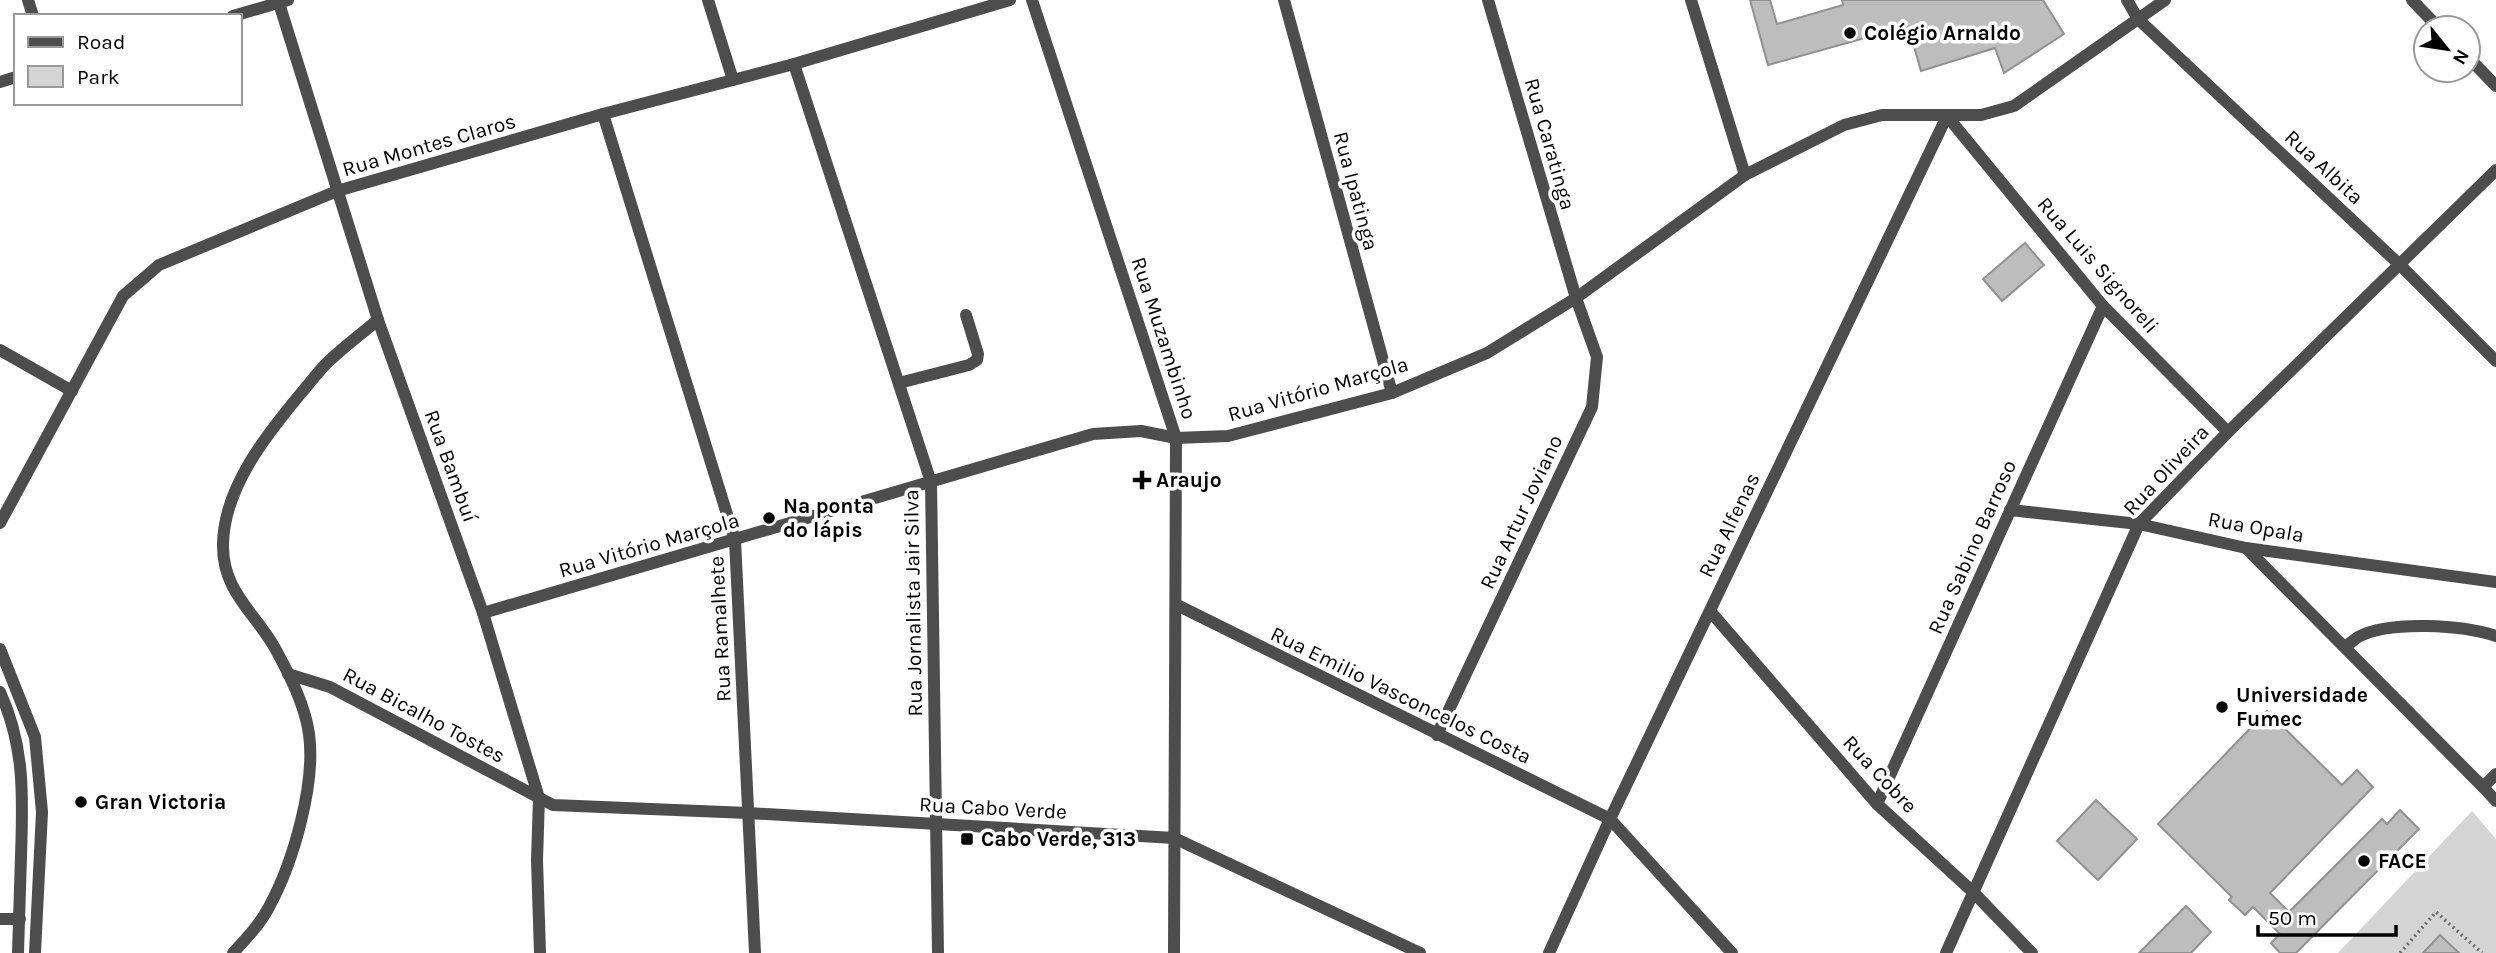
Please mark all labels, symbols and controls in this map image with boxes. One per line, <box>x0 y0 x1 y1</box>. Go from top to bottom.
legend <box>14 14 242 105</box>
north arrow <box>2412 14 2482 84</box>
place label: Colégio Arnaldo <box>1864 21 2021 45</box>
marker: Colégio Arnaldo <box>1842 25 1858 41</box>
text: Road <box>77 30 125 54</box>
text: N <box>2448 46 2474 68</box>
text: Park <box>77 65 120 89</box>
street label: Rua Caratinga <box>1520 75 1580 213</box>
street label: Rua Montes Claros <box>340 109 518 181</box>
street label: Rua Albita <box>2280 125 2368 209</box>
street label: Rua Ipatinga <box>1329 129 1383 253</box>
street label: Rua Luis Signoreli <box>2032 192 2164 338</box>
street label: Rua Muzambinho <box>1126 254 1202 422</box>
street label: Rua Vitório Marçola <box>1225 352 1411 426</box>
street label: Rua Bambuí <box>420 407 483 526</box>
street label: Rua Oliveira <box>2118 420 2214 520</box>
street label: Rua Artur Joviano <box>1475 431 1567 593</box>
street label: Rua Sabino Barroso <box>1923 456 2021 638</box>
place label: Araujo <box>1156 468 1222 492</box>
street label: Rua Alfenas <box>1693 469 1765 581</box>
marker: Araujo <box>1134 472 1150 488</box>
street label: Rua Jornalista Jair Silva <box>899 489 927 717</box>
place label: Na ponta do lápis <box>783 494 874 542</box>
street label: Rua Opala <box>2206 507 2306 547</box>
street label: Rua Vitório Marçola <box>556 508 742 582</box>
marker: Na ponta do lápis <box>761 510 777 526</box>
street label: Rua Ramalhete <box>704 556 736 702</box>
street label: Rua Emilio Vasconcelos Costa <box>1267 621 1535 769</box>
street label: Rua Bicalho Tostes <box>339 662 509 768</box>
place label: Universidade Fumec <box>2236 683 2368 731</box>
marker: Universidade Fumec <box>2214 699 2230 715</box>
street label: Rua Cobre <box>1838 730 1922 818</box>
place label: Gran Victoria <box>95 790 226 814</box>
street label: Rua Cabo Verde <box>918 792 1068 824</box>
marker: Gran Victoria <box>73 794 89 810</box>
place label: Cabo Verde, 313 <box>981 827 1136 851</box>
marker: Cabo Verde, 313 <box>959 831 975 847</box>
place label: FACE <box>2378 849 2427 873</box>
marker: FACE <box>2356 853 2372 869</box>
scale bar <box>2258 894 2396 938</box>
text: 50 m <box>2268 906 2317 930</box>

